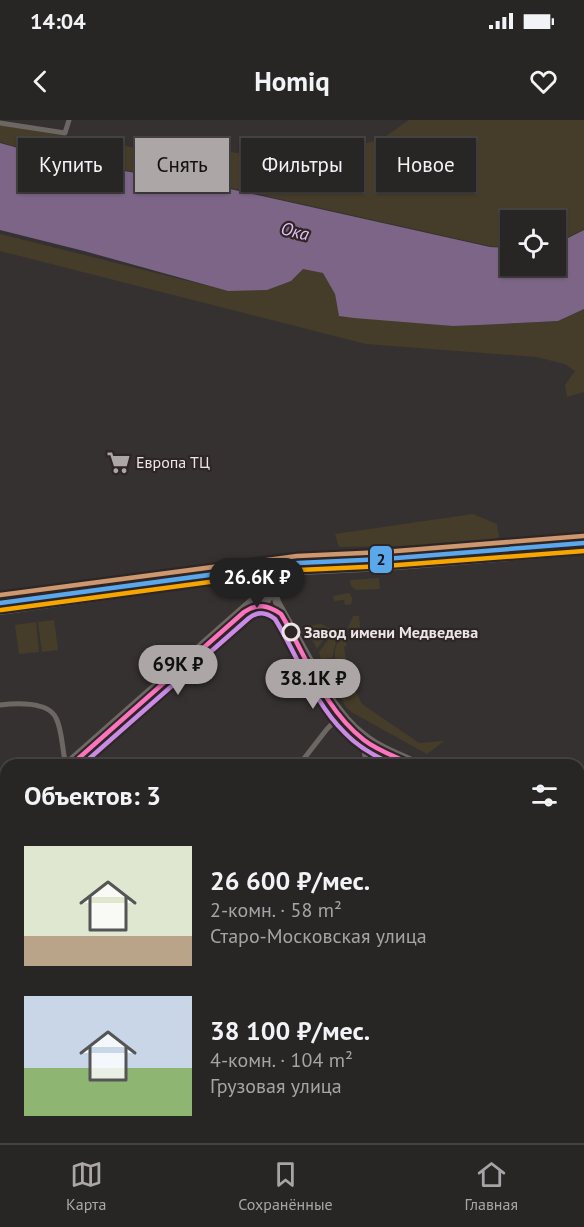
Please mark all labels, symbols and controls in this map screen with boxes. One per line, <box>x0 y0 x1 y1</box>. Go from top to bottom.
text: 14:04 <box>30 7 86 35</box>
text: Homiq <box>254 64 330 98</box>
icon: back <box>24 65 57 98</box>
icon: heart <box>527 65 560 98</box>
chip: Купить <box>18 138 123 192</box>
chip: Снять <box>135 138 229 192</box>
chip: Фильтры <box>241 138 364 192</box>
chip: Новое <box>376 138 476 192</box>
map controls <box>500 210 566 276</box>
button: locate <box>500 210 566 276</box>
water label: Ока <box>278 216 312 246</box>
supermarket icon: Европа ТЦ <box>105 449 131 475</box>
place label: Европа ТЦ <box>136 452 210 472</box>
line badge: 2 <box>369 545 393 574</box>
text: 2 <box>376 549 386 569</box>
pin: 26.6K ₽ <box>202 558 312 609</box>
text: 26.6K ₽ <box>223 564 291 590</box>
place label: Завод имени Медведева <box>304 622 478 642</box>
marker: Завод имени Медведева <box>282 623 300 641</box>
pin: 69K ₽ <box>136 645 220 696</box>
text: 69K ₽ <box>153 651 203 677</box>
pin: 38.1K ₽ <box>258 659 368 710</box>
text: 38.1K ₽ <box>279 665 347 691</box>
text: Объектов: 3 <box>24 779 161 812</box>
icon: filters <box>528 779 561 812</box>
text: 26 600 ₽/мес. <box>210 864 370 897</box>
icon: home <box>72 870 144 942</box>
text: 2-комн. · 58 m² <box>210 897 342 923</box>
text: Старо-Московская улица <box>210 923 427 949</box>
text: 38 100 ₽/мес. <box>210 1014 370 1047</box>
icon: home <box>72 1020 144 1092</box>
text: 4-комн. · 104 m² <box>210 1047 353 1073</box>
text: Грузовая улица <box>210 1073 342 1099</box>
tab: Карта <box>66 1158 106 1214</box>
tab: Сохранённые <box>238 1158 333 1214</box>
tab: Главная <box>464 1158 518 1214</box>

